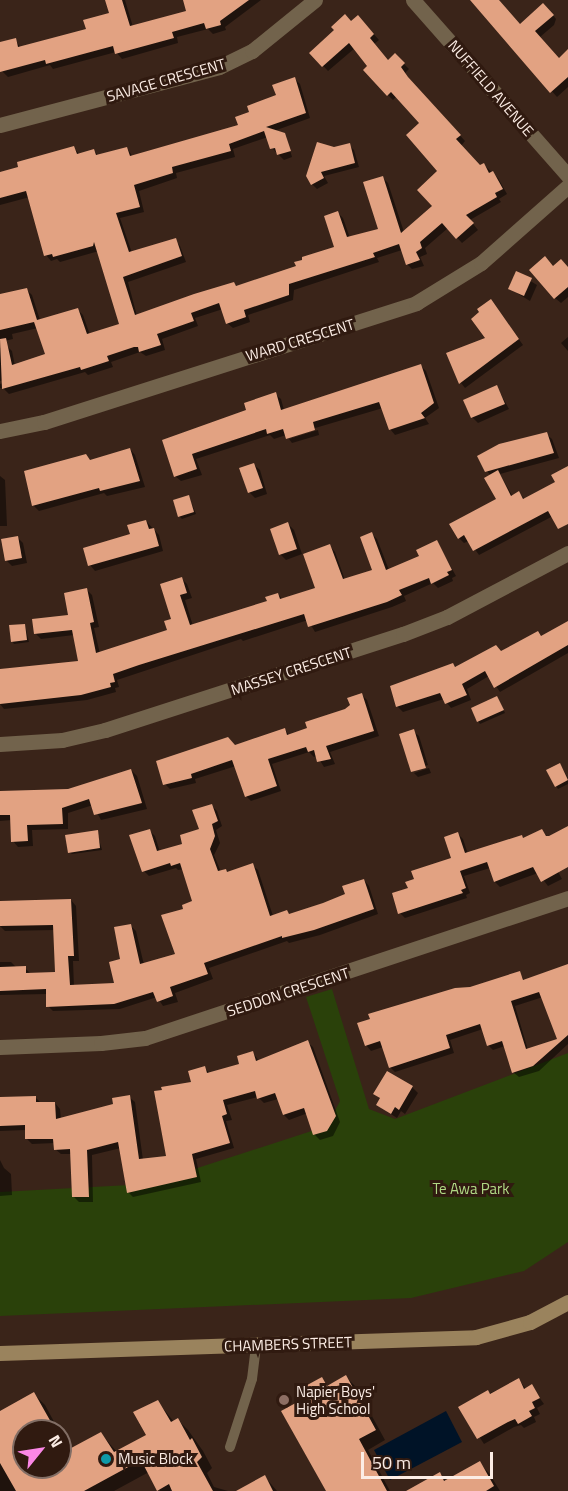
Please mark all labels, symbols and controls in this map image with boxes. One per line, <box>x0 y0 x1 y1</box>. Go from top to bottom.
street label: NUFFIELD AVENUE <box>444 36 538 140</box>
street label: SAVAGE CRESCENT <box>105 54 227 106</box>
street label: WARD CRESCENT <box>244 315 356 365</box>
street label: MASSEY CRESCENT <box>228 643 354 699</box>
street label: SEDDON CRESCENT <box>225 964 351 1020</box>
park label: Te Awa Park <box>433 1180 509 1198</box>
street label: CHAMBERS STREET <box>224 1333 352 1355</box>
place label: Napier Boys' High School <box>296 1382 375 1417</box>
marker: Napier Boys' High School <box>277 1393 291 1407</box>
north arrow <box>12 1419 72 1479</box>
text: N <box>43 1430 69 1452</box>
scale bar <box>364 1440 496 1478</box>
text: 50 m <box>372 1449 411 1476</box>
place label: Music Block <box>118 1450 193 1468</box>
marker: Music Block <box>99 1452 113 1466</box>

